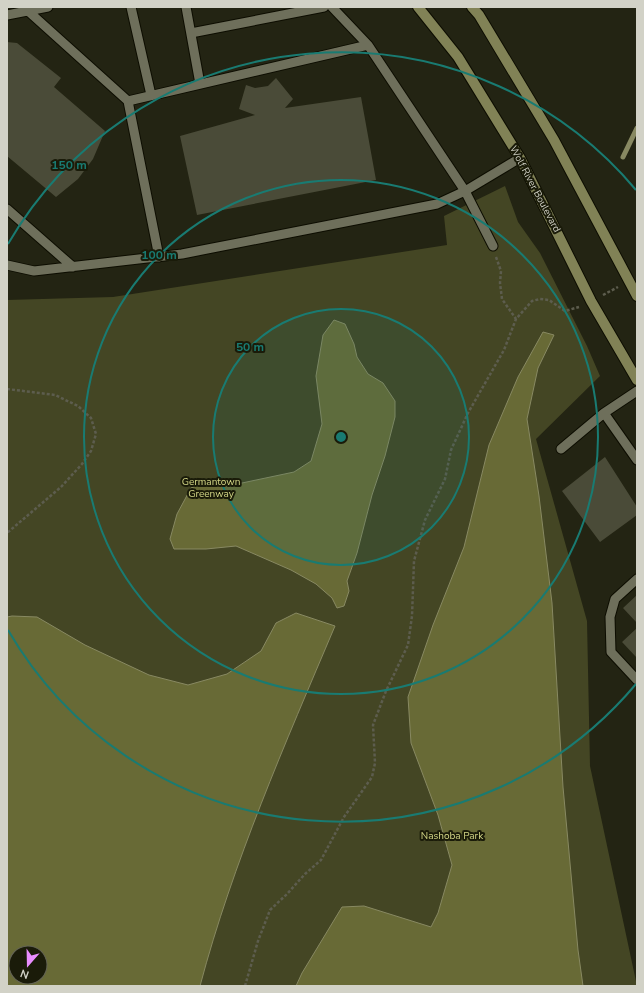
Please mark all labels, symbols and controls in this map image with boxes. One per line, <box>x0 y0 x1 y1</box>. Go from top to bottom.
street label: Wolf River Boulevard <box>506 143 564 235</box>
text: 150 m <box>51 157 87 173</box>
text: 100 m <box>141 247 177 263</box>
text: 50 m <box>236 339 264 355</box>
centre of rings <box>334 430 348 444</box>
park label: Germantown Greenway <box>182 475 240 501</box>
park label: Nashoba Park <box>421 829 484 843</box>
north arrow <box>8 945 48 985</box>
text: N <box>18 965 31 982</box>

